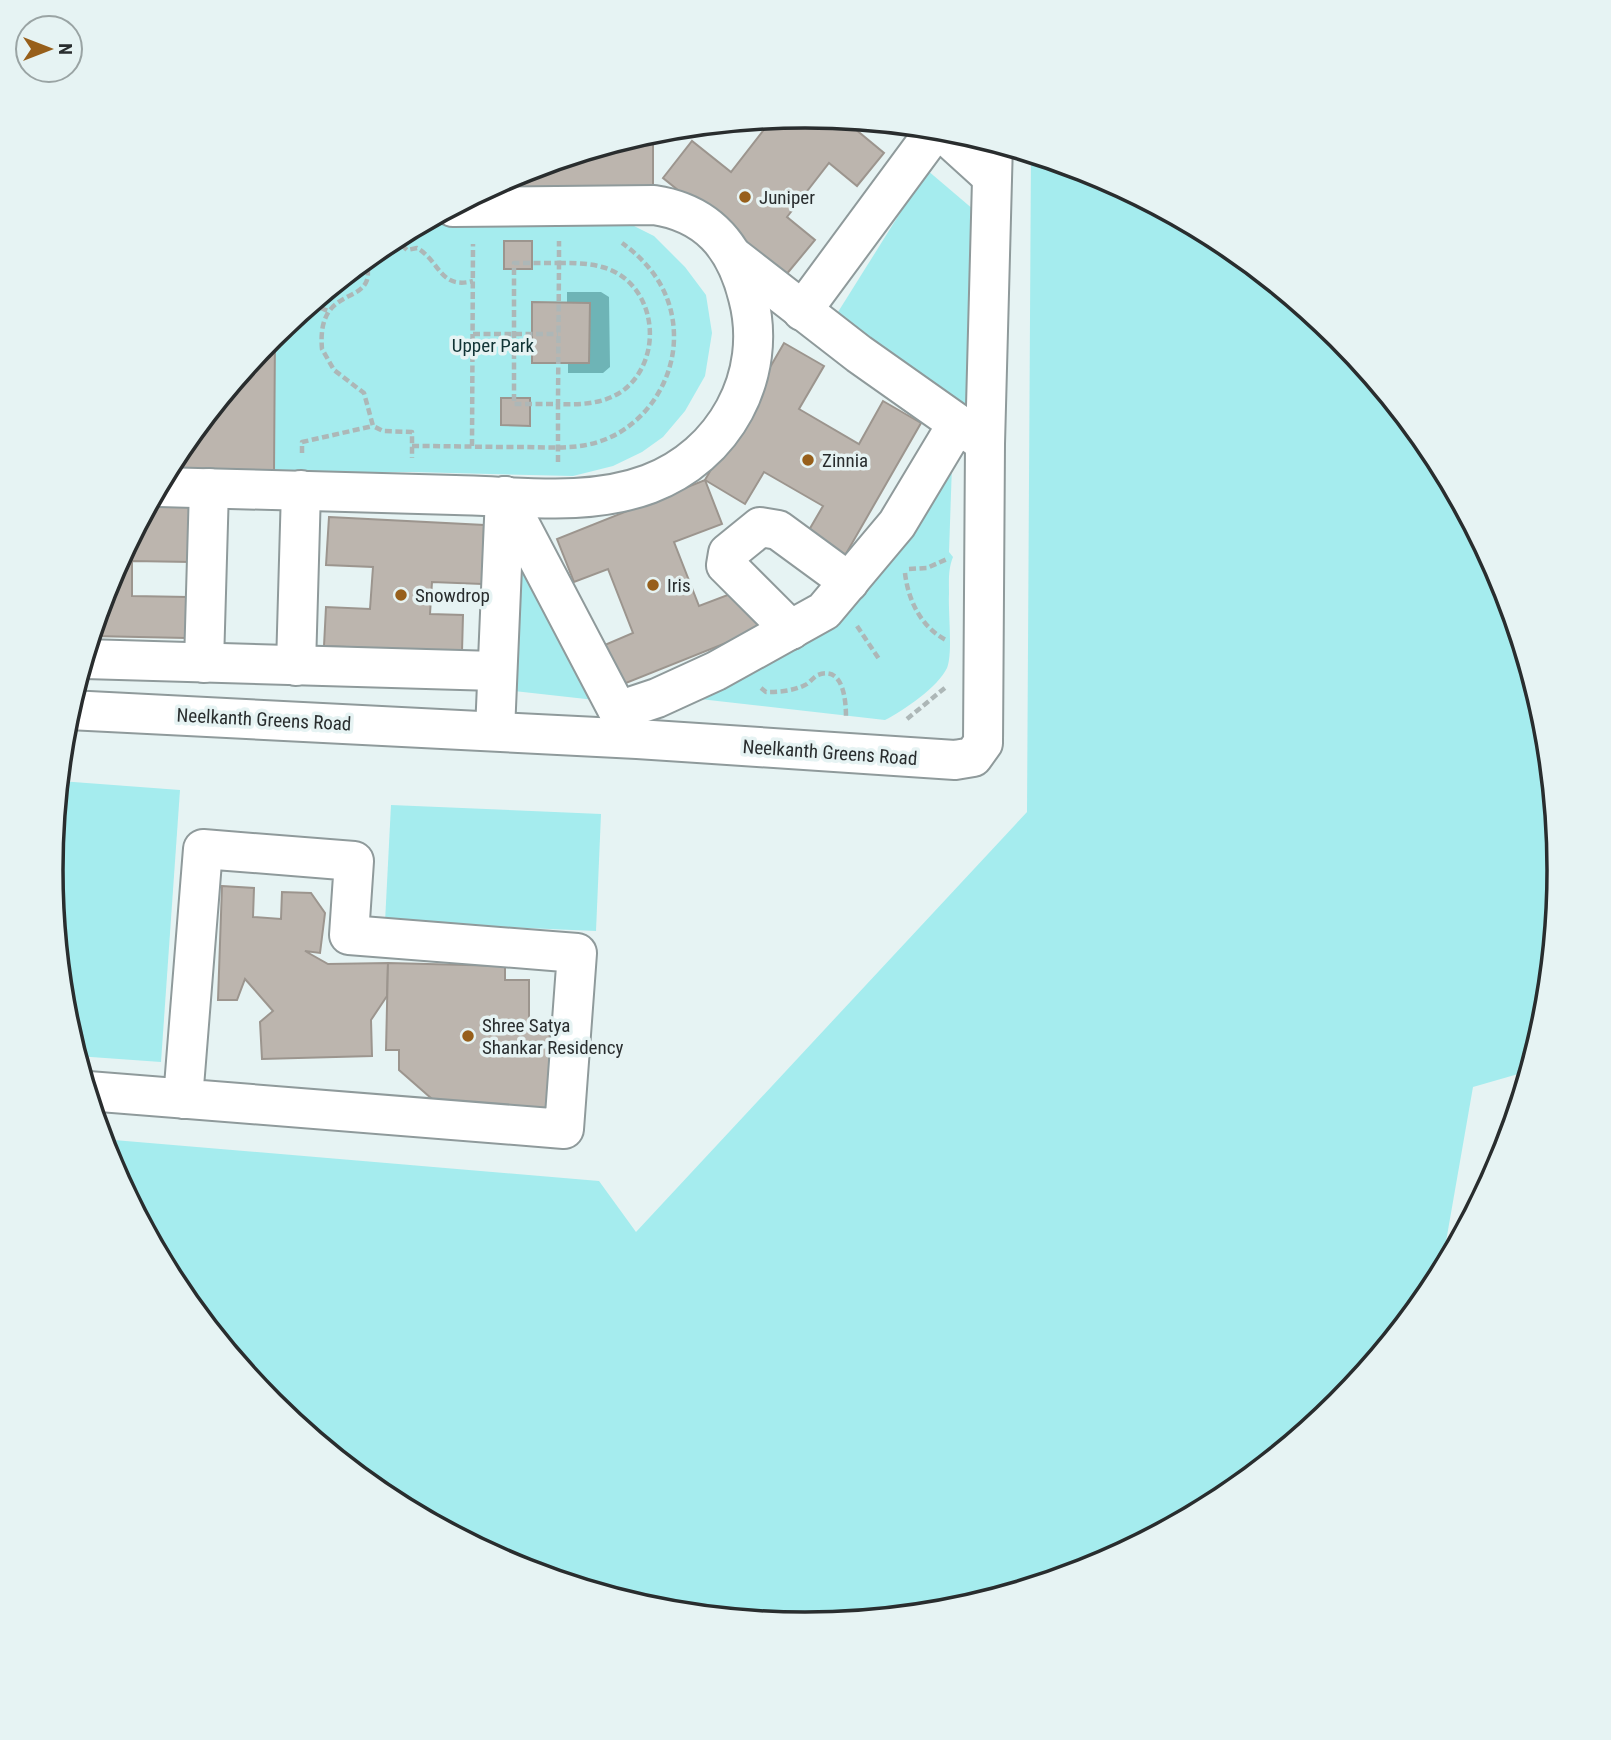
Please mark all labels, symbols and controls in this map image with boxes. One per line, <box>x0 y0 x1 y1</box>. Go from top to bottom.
north arrow <box>14 14 84 84</box>
text: N <box>54 43 77 55</box>
place label: Juniper <box>759 186 815 209</box>
marker: Juniper <box>737 189 753 205</box>
park label: Upper Park <box>452 334 535 357</box>
place label: Zinnia <box>822 449 868 472</box>
marker: Zinnia <box>800 452 816 468</box>
place label: Iris <box>667 574 691 597</box>
marker: Iris <box>645 577 661 593</box>
place label: Snowdrop <box>415 584 490 607</box>
marker: Snowdrop <box>393 587 409 603</box>
street label: Neelkanth Greens Road <box>176 703 352 736</box>
street label: Neelkanth Greens Road <box>742 735 918 770</box>
place label: Shree Satya Shankar Residency <box>482 1014 623 1059</box>
marker: Shree Satya Shankar Residency <box>460 1028 476 1044</box>

